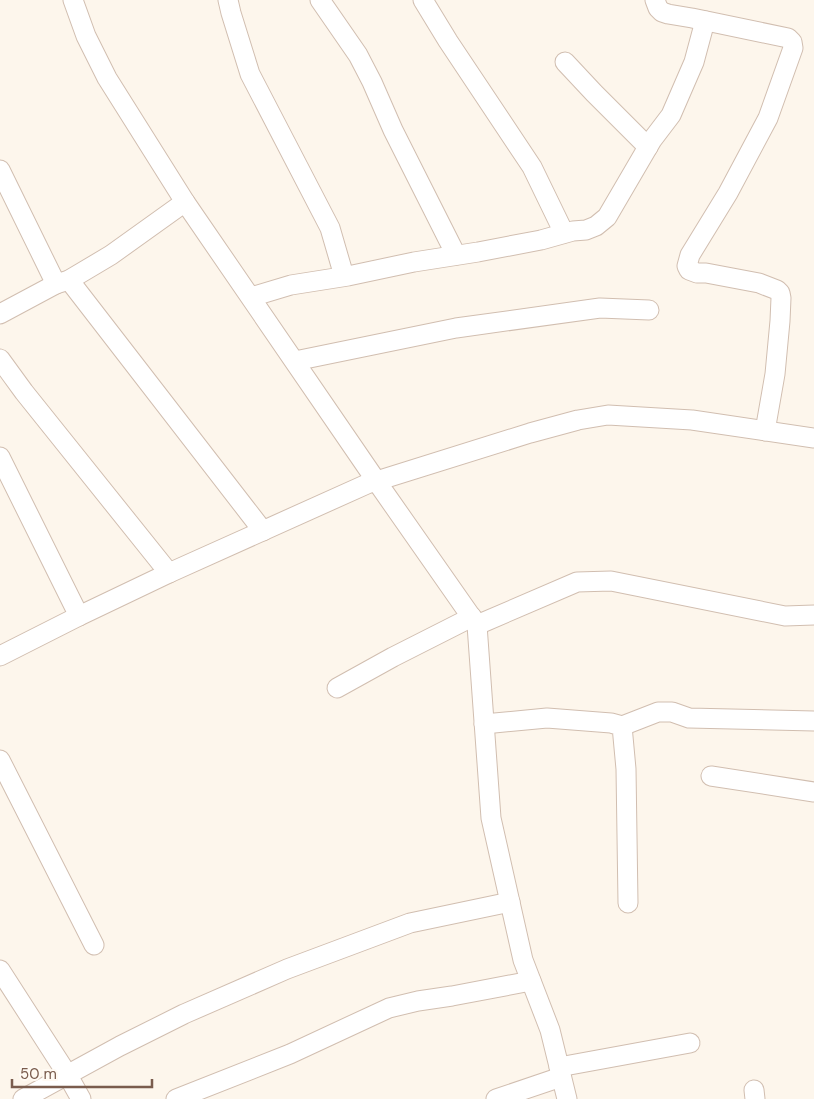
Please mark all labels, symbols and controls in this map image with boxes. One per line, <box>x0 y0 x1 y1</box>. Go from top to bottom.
scale bar <box>12 1056 152 1088</box>
text: 50 m <box>20 1064 57 1084</box>

